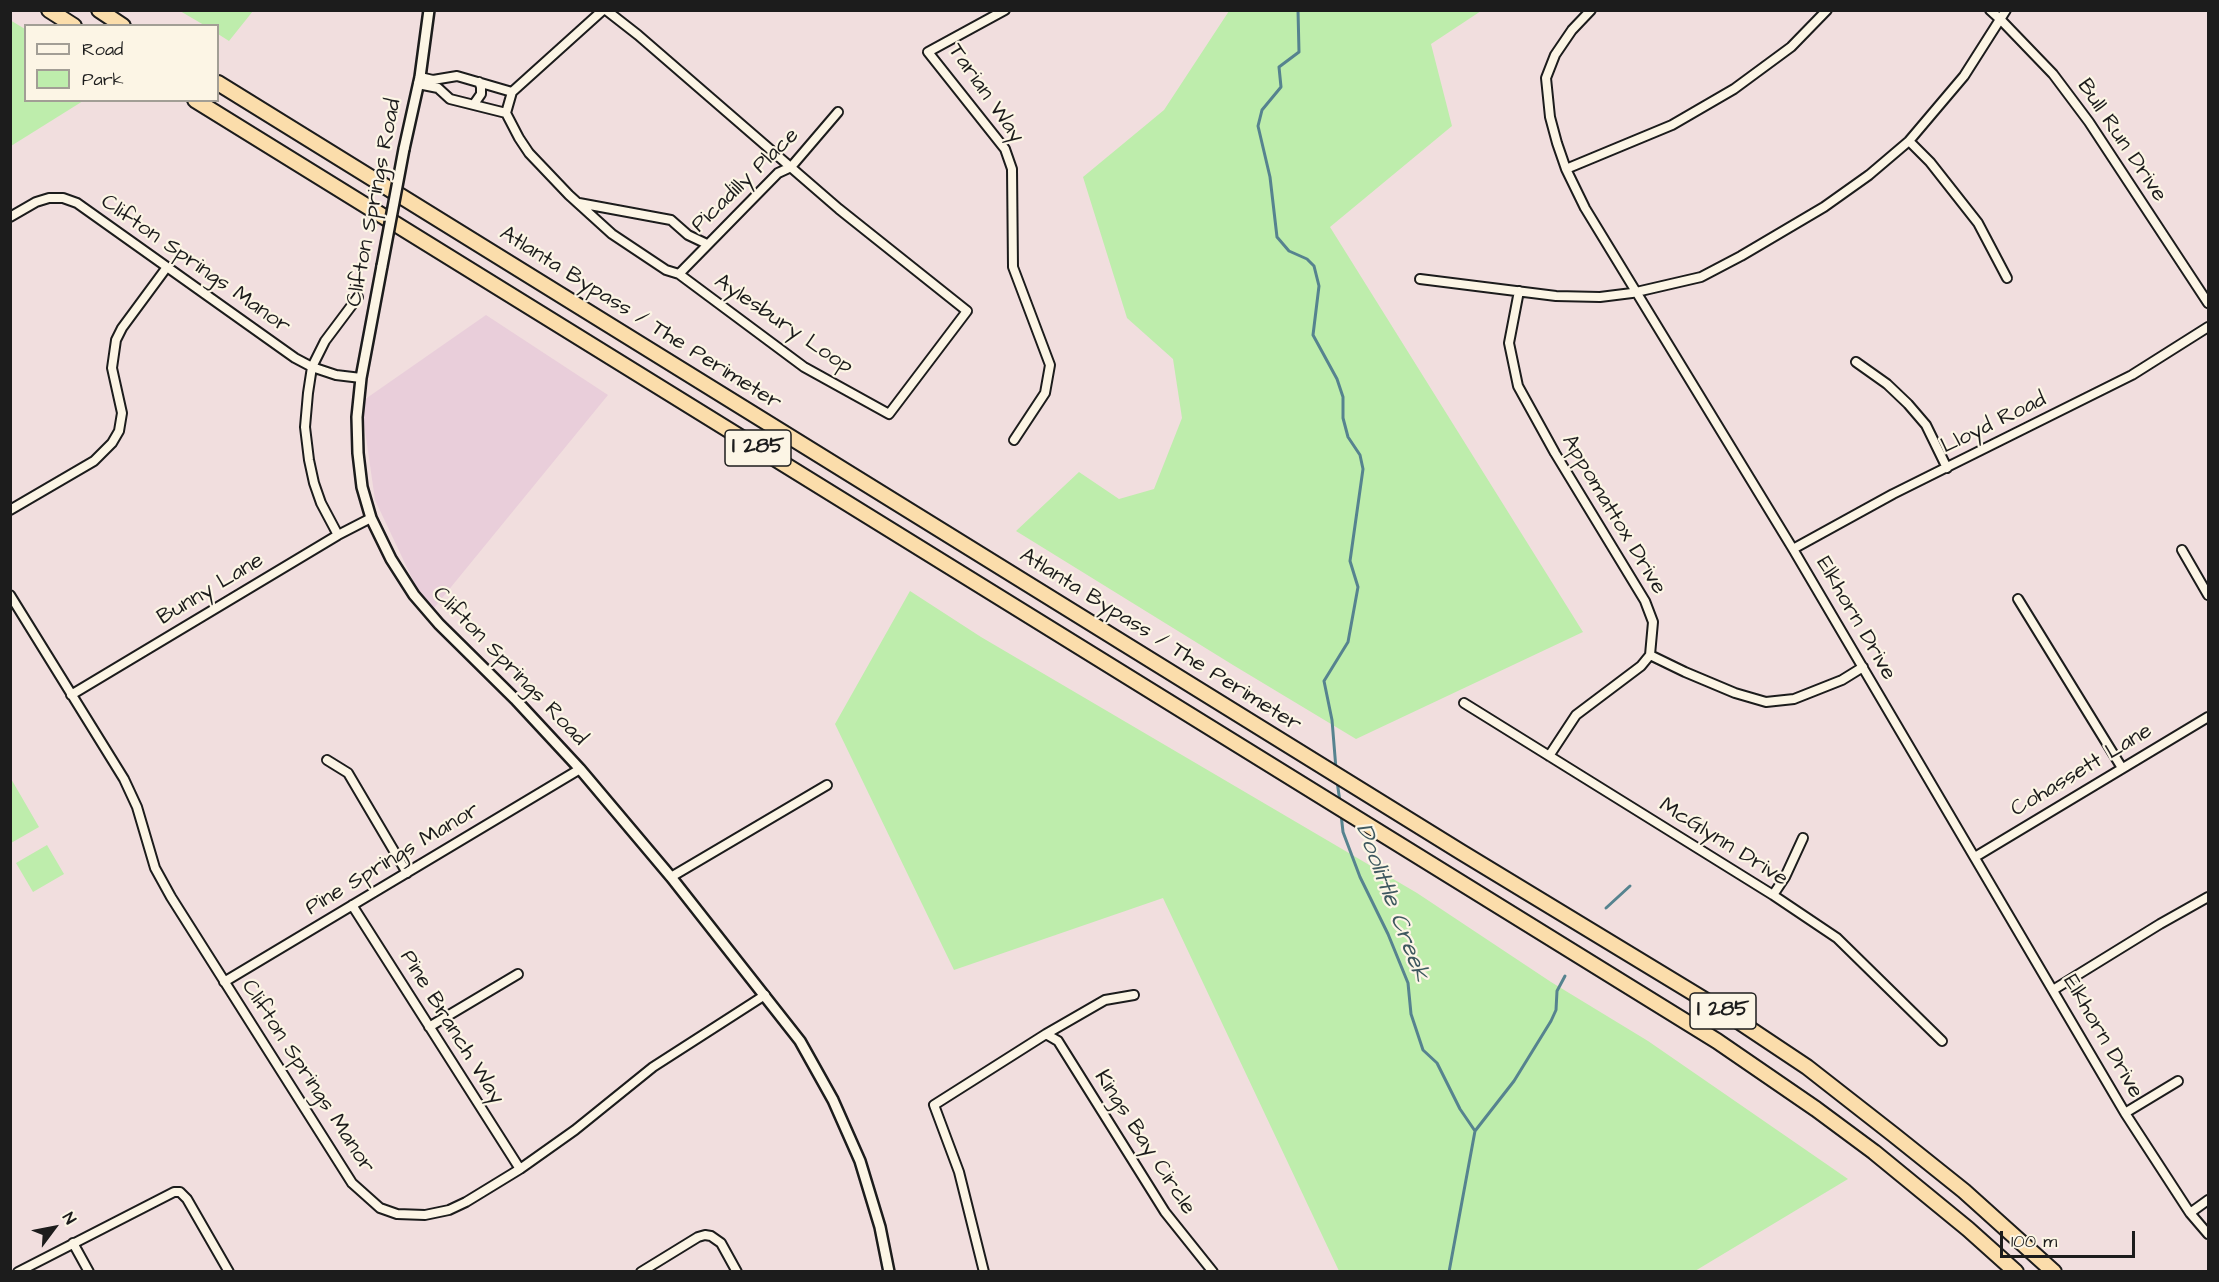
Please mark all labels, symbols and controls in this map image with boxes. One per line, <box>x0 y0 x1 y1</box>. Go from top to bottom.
legend <box>24 24 219 102</box>
text: Road <box>82 37 123 62</box>
street label: Tarian Way <box>941 39 1029 149</box>
text: Park <box>82 67 124 92</box>
street label: Bull Run Drive <box>2070 75 2172 207</box>
street label: Clifton Springs Road <box>342 97 408 309</box>
street label: Picadilly Place <box>687 123 805 239</box>
street label: Clifton Springs Manor <box>95 190 295 340</box>
street label: Atlanta Bypass / The Perimeter <box>494 221 786 417</box>
street label: Aylesbury Loop <box>709 269 857 381</box>
street label: Lloyd Road <box>1937 387 2051 461</box>
road number: I 285 <box>725 430 791 466</box>
street label: Appomattox Drive <box>1555 430 1671 600</box>
street label: Atlanta Bypass / The Perimeter <box>1014 543 1306 739</box>
street label: Bunny Lane <box>153 548 269 632</box>
street label: Elkhorn Drive <box>1809 553 1901 685</box>
street label: Clifton Springs Road <box>426 582 592 752</box>
street label: Cohassett Lane <box>2007 718 2157 824</box>
street label: McGlynn Drive <box>1654 793 1792 893</box>
street label: Pine Springs Manor <box>301 798 485 922</box>
water label: Doolittle Creek <box>1348 820 1434 986</box>
street label: Pine Branch Way <box>393 946 509 1110</box>
street label: Elkhorn Drive <box>2056 971 2148 1103</box>
street label: Clifton Springs Manor <box>235 975 379 1179</box>
road number: I 285 <box>1690 993 1756 1029</box>
street label: Kings Bay Circle <box>1087 1066 1201 1220</box>
north arrow <box>24 1198 84 1258</box>
text: N <box>57 1208 81 1229</box>
scale bar <box>2003 1219 2138 1257</box>
text: 100 m <box>2011 1229 2057 1254</box>

